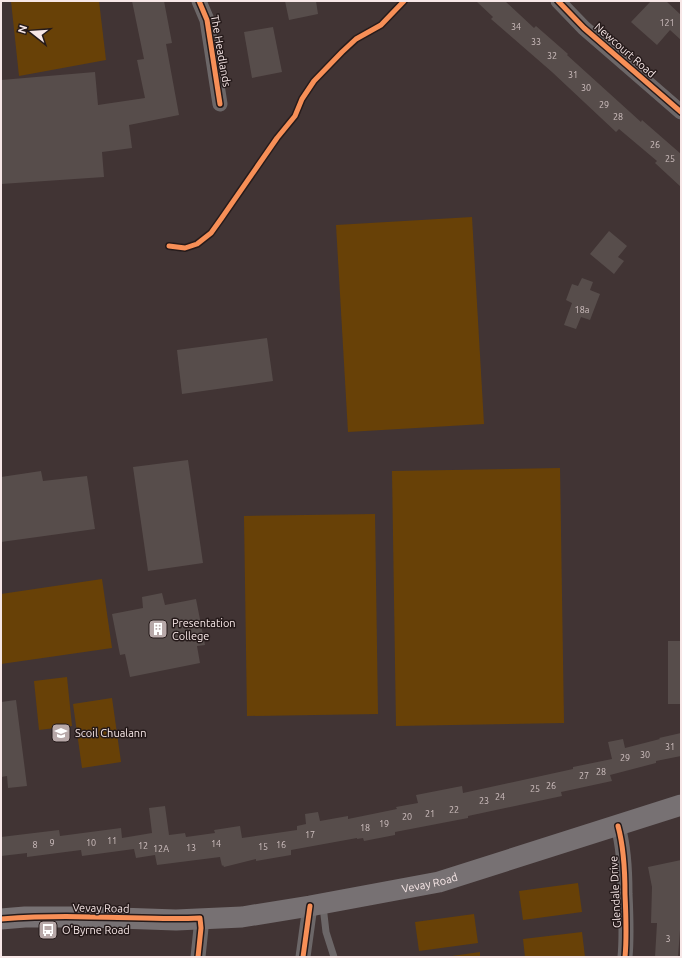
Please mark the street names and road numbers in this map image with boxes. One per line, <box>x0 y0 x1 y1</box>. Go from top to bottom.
street label: The Headlands <box>209 14 233 88</box>
street label: Newcourt Road <box>592 20 658 80</box>
street label: Glendale Drive <box>607 856 623 928</box>
street label: Vevay Road <box>401 870 459 895</box>
street label: Vevay Road <box>72 902 130 914</box>

